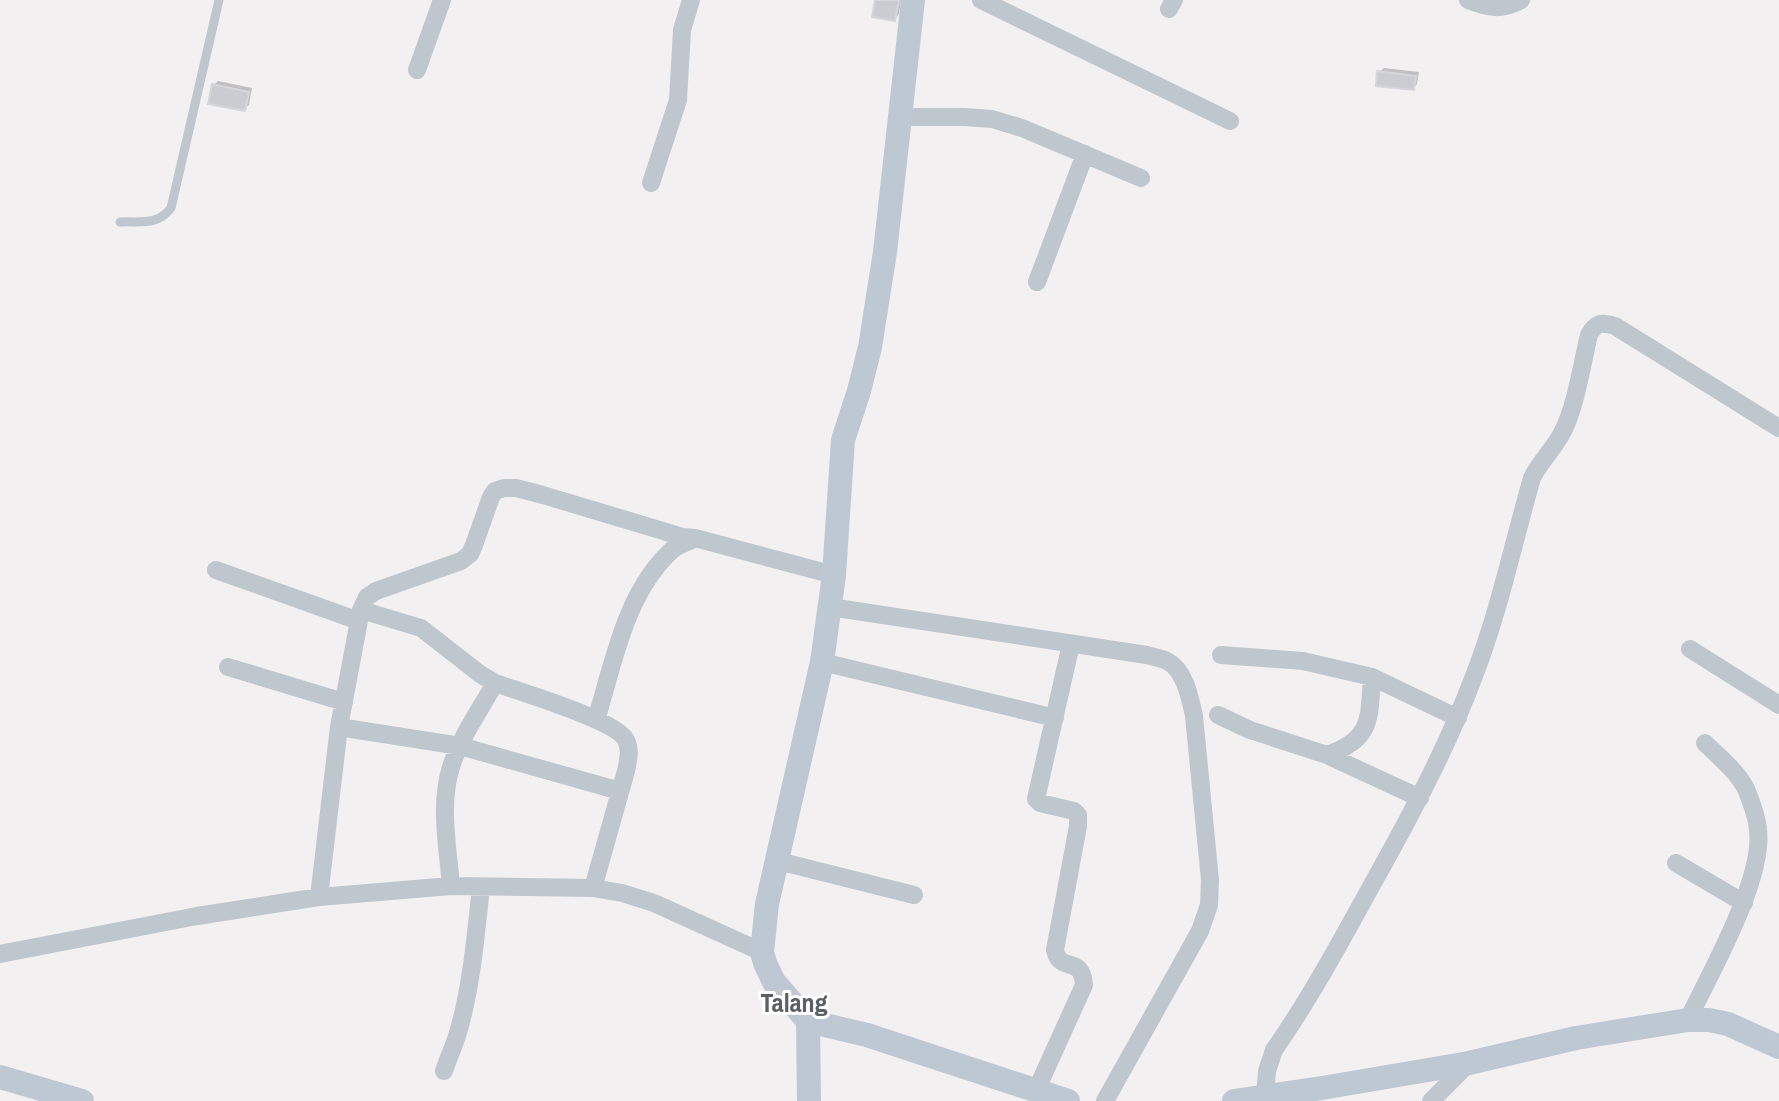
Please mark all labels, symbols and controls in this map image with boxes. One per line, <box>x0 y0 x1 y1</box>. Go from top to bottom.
district label: Talang <box>760 985 828 1020</box>

